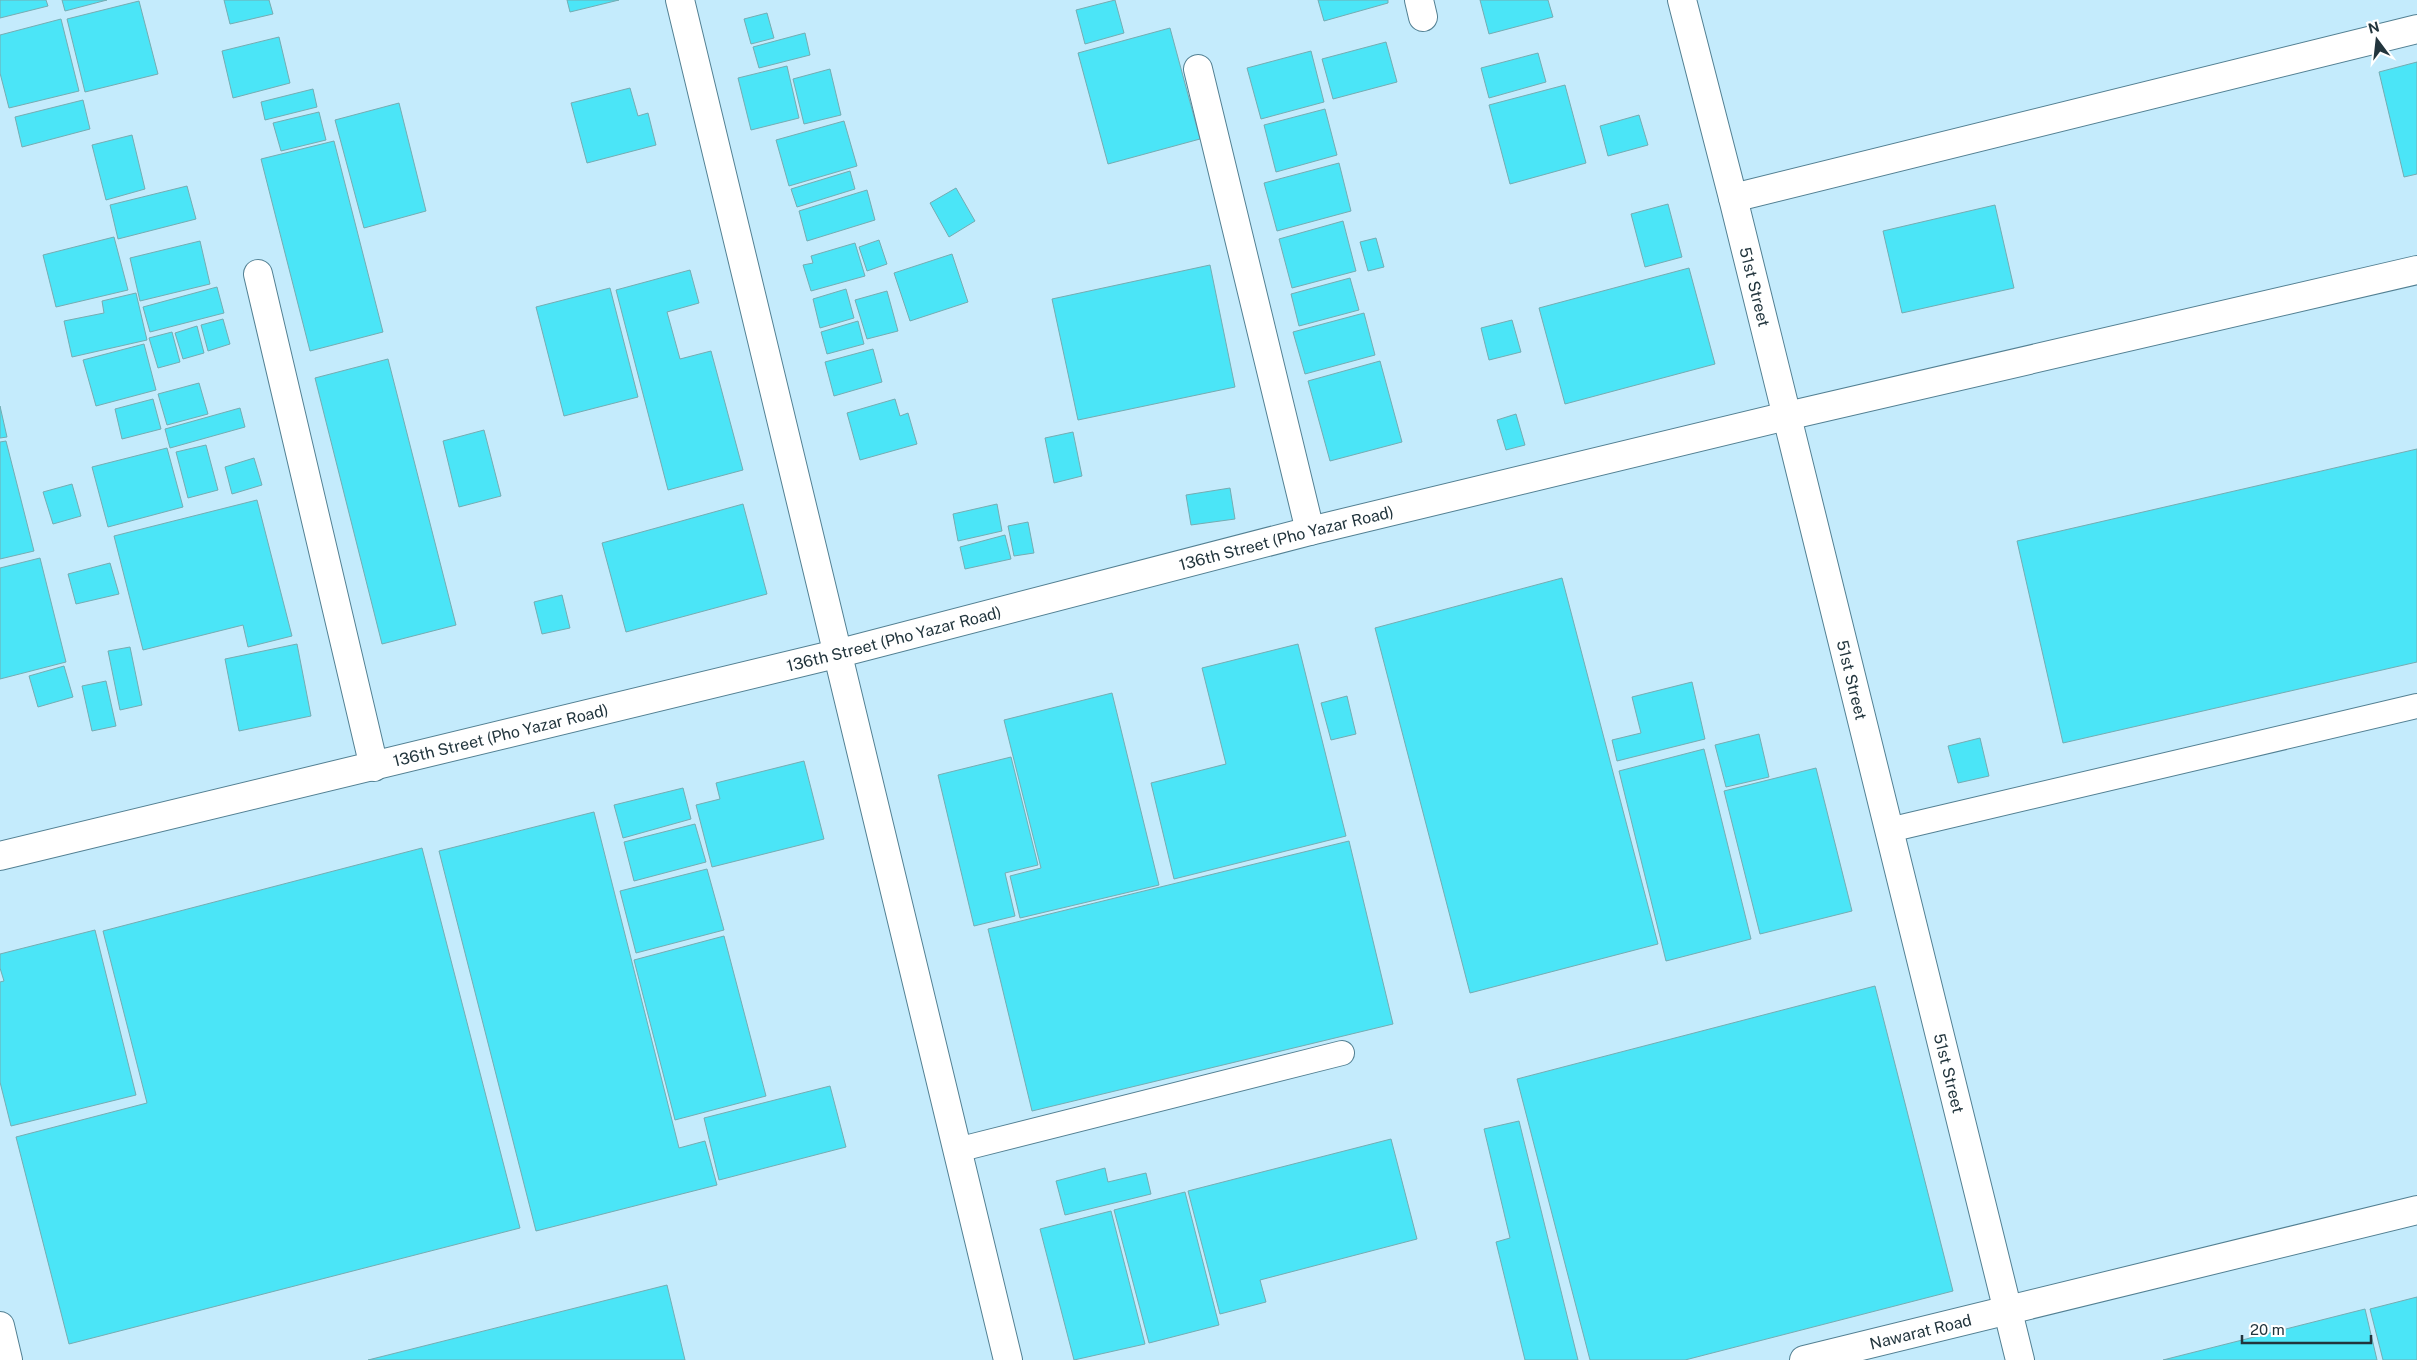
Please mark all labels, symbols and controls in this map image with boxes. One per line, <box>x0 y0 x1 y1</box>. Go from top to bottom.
north arrow <box>2352 15 2402 65</box>
text: N <box>2366 18 2381 37</box>
street label: 51st Street <box>1736 245 1774 329</box>
street label: 136th Street (Pho Yazar Road) <box>1177 502 1395 574</box>
street label: 136th Street (Pho Yazar Road) <box>785 602 1003 675</box>
street label: 51st Street <box>1833 638 1871 722</box>
street label: 136th Street (Pho Yazar Road) <box>391 700 610 770</box>
street label: 51st Street <box>1930 1031 1968 1115</box>
street label: Nawarat Road <box>1868 1310 1973 1353</box>
scale bar <box>2242 1312 2371 1344</box>
text: 20 m <box>2250 1321 2285 1338</box>

